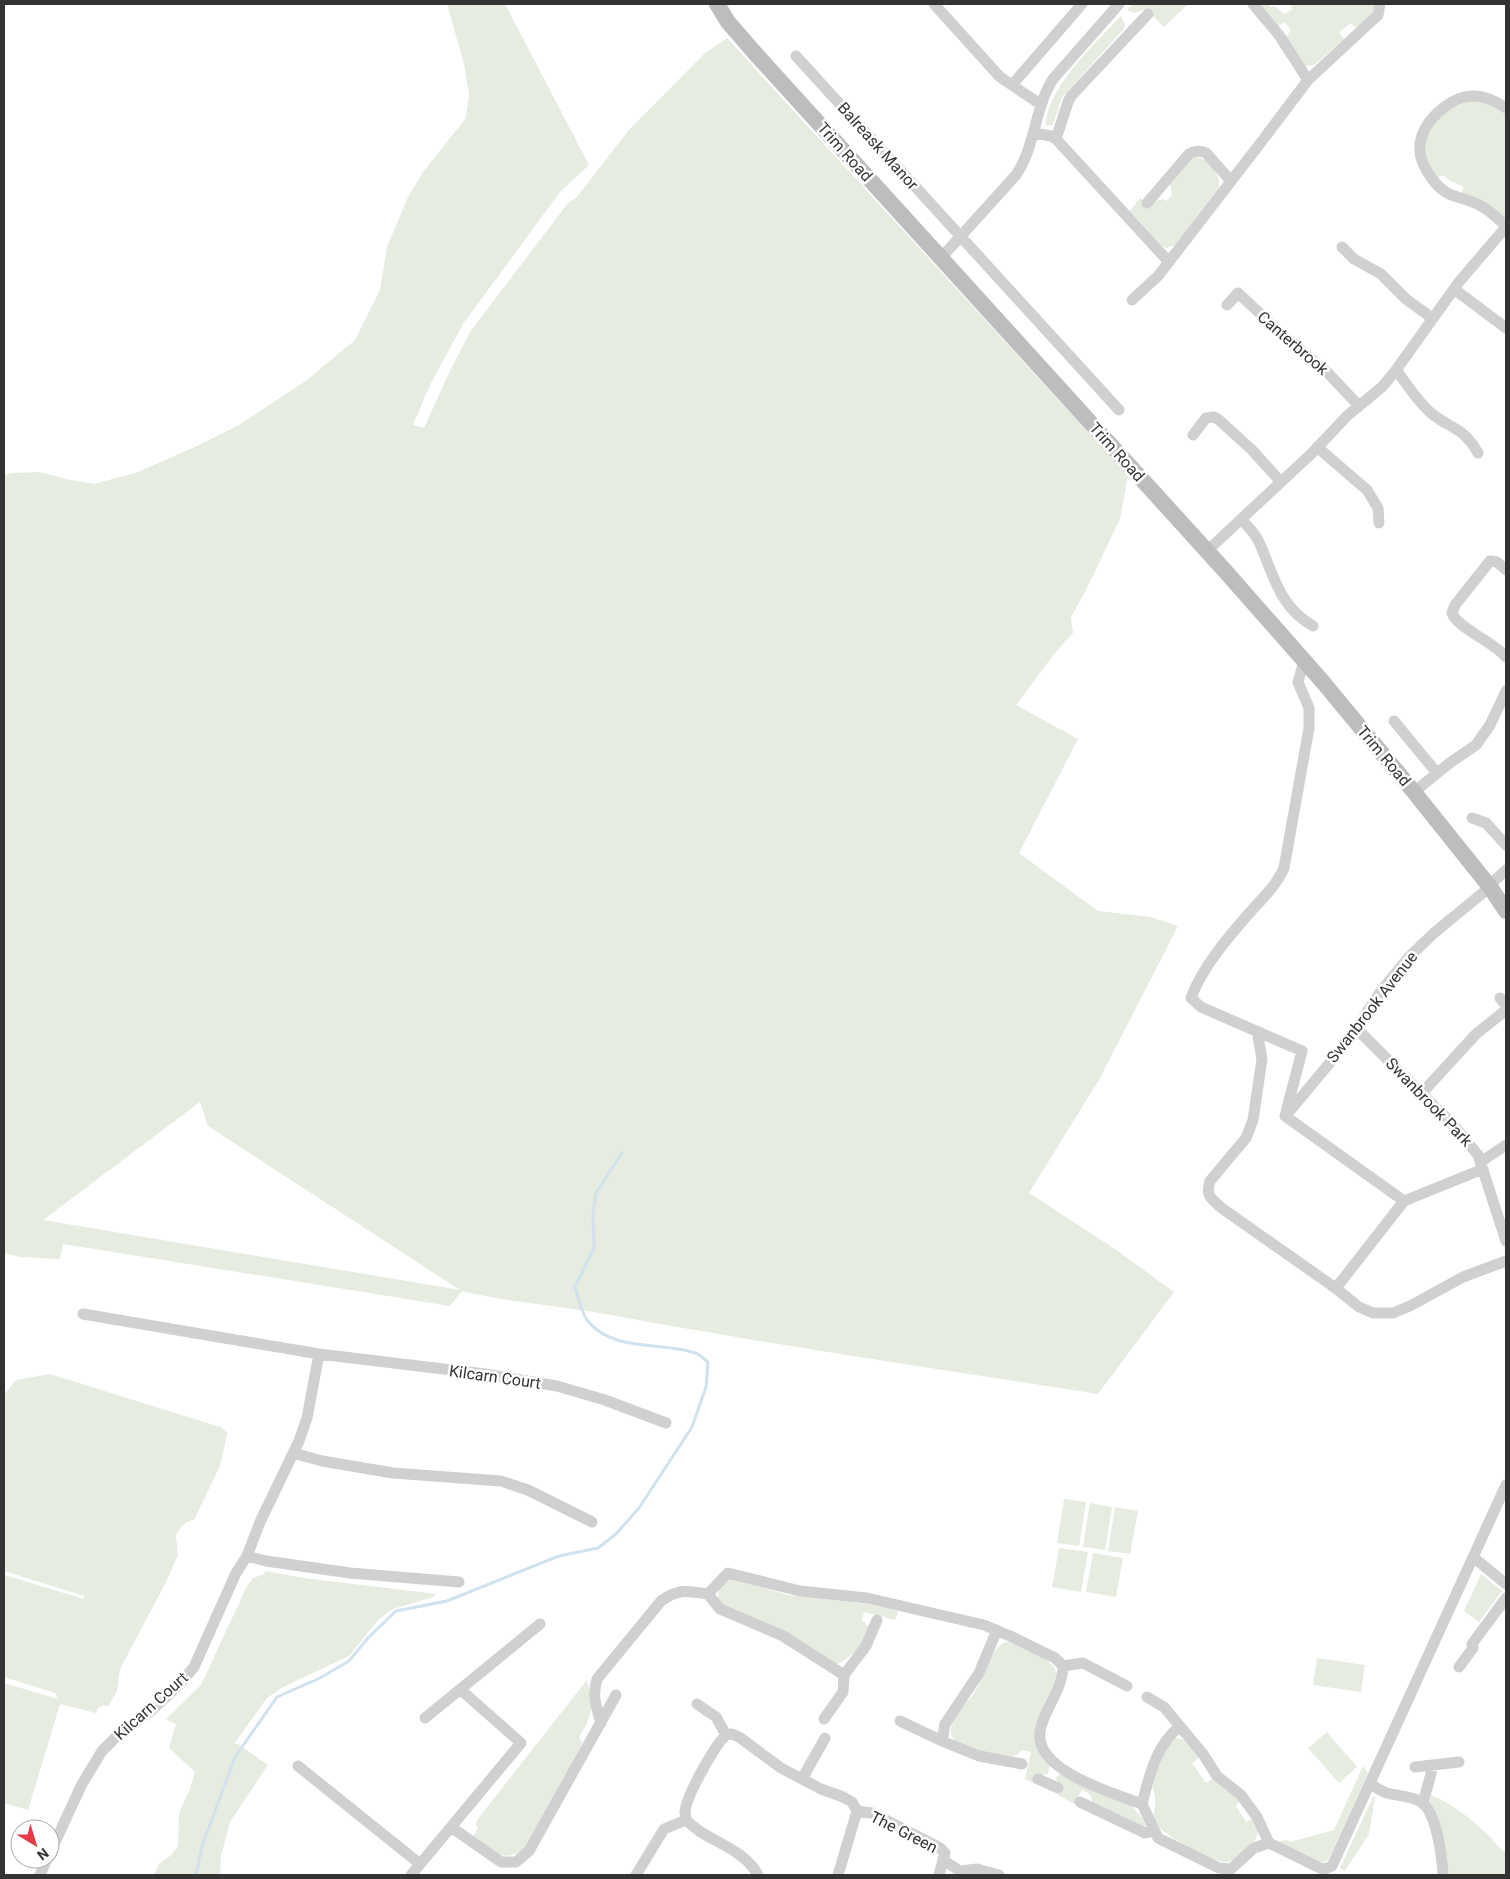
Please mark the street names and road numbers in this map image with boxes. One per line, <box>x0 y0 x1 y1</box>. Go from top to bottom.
street label: Balreask Manor <box>834 98 923 194</box>
street label: Trim Road <box>814 119 876 185</box>
street label: Canterbrook <box>1254 307 1333 380</box>
street label: Trim Road <box>1086 419 1148 485</box>
street label: Trim Road <box>1353 722 1415 790</box>
street label: Swanbrook Avenue <box>1323 948 1421 1066</box>
street label: Swanbrook Park <box>1382 1054 1477 1151</box>
street label: Kilcarn Court <box>448 1361 542 1393</box>
street label: Kilcarn Court <box>110 1668 192 1744</box>
street label: The Green <box>867 1807 941 1857</box>

